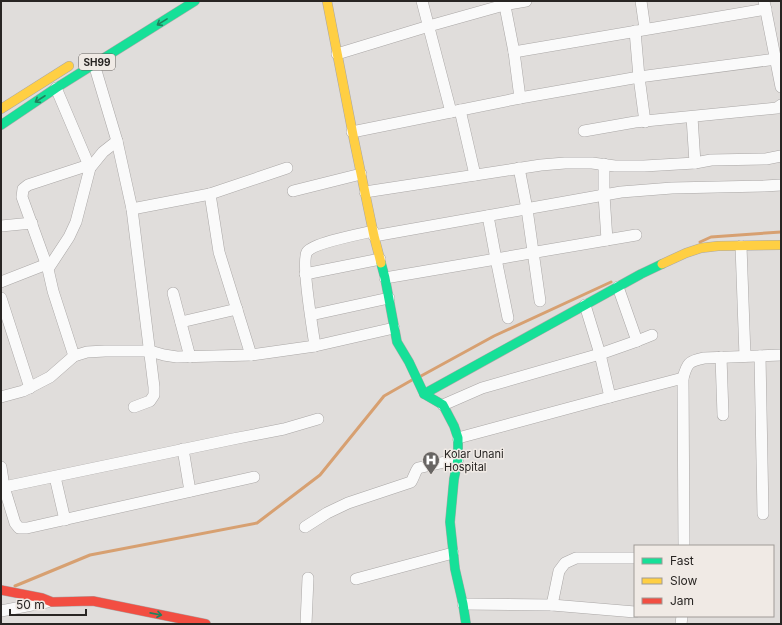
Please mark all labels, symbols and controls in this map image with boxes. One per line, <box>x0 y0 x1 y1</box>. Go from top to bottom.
one-way arrow <box>157 18 168 26</box>
road number: SH99 <box>79 54 115 70</box>
one-way arrow <box>35 95 46 103</box>
place label: Kolar Unani Hospital <box>444 447 504 474</box>
hospital icon: Kolar Unani Hospital <box>421 450 441 475</box>
legend <box>634 545 774 617</box>
text: Fast <box>670 553 694 568</box>
text: Slow <box>670 573 698 588</box>
scale bar <box>10 591 86 617</box>
text: Jam <box>670 593 694 608</box>
text: 50 m <box>16 597 45 612</box>
one-way arrow <box>149 610 162 618</box>

